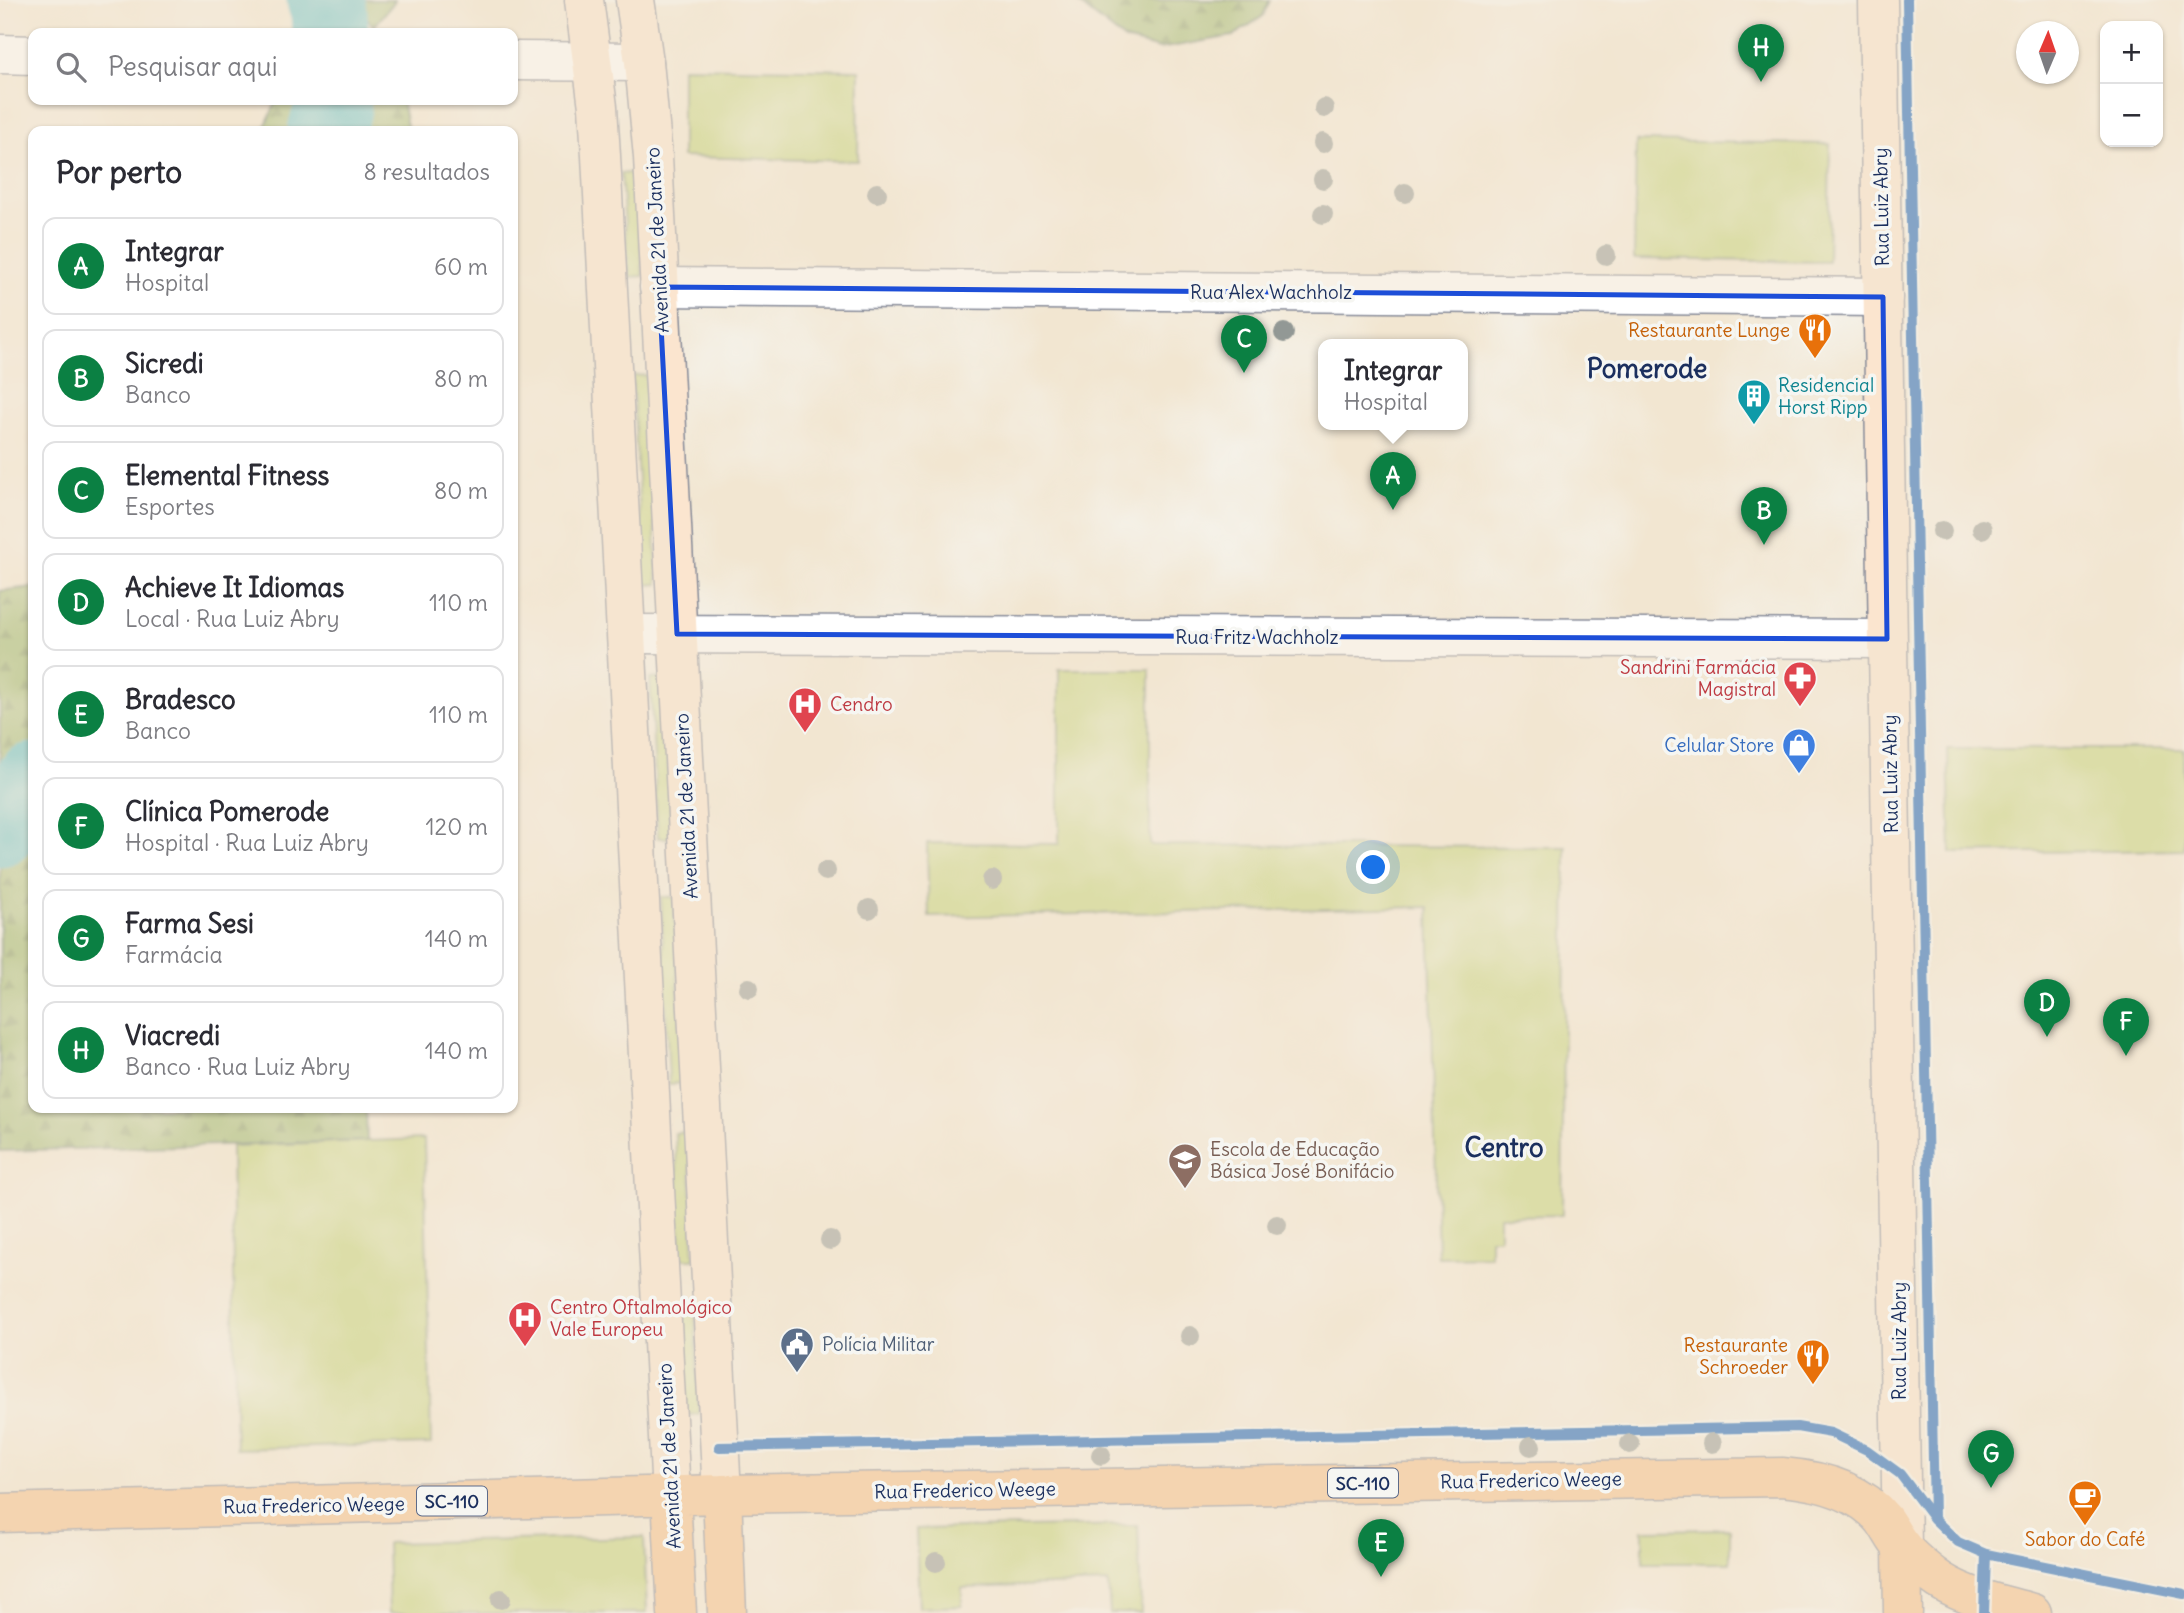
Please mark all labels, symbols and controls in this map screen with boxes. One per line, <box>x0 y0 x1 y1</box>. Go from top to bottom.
north arrow <box>2016 21 2079 84</box>
map controls <box>2100 21 2163 147</box>
button: + <box>2100 21 2163 84</box>
pin: H <box>1738 24 1784 82</box>
search box <box>28 28 518 105</box>
icon: search <box>52 48 90 86</box>
text: Pesquisar aqui <box>108 50 277 83</box>
button: − <box>2100 84 2163 147</box>
street label: Avenida 21 de Janeiro <box>640 147 674 333</box>
street label: Rua Luiz Abry <box>1868 147 1894 267</box>
text: Por perto <box>56 153 182 191</box>
text: 8 resultados <box>363 157 490 186</box>
text: Integrar <box>125 235 224 268</box>
text: A <box>74 252 88 281</box>
text: 60 m <box>434 252 488 281</box>
text: Hospital <box>125 268 209 297</box>
street label: Rua Alex Wachholz <box>1190 280 1352 304</box>
restaurant icon: Restaurante Lunge <box>1796 311 1834 360</box>
pin: C <box>1221 315 1267 373</box>
place label: Restaurante Lunge <box>1628 318 1790 342</box>
popup <box>1318 339 1468 430</box>
text: Sicredi <box>125 347 203 380</box>
district label: Pomerode <box>1587 352 1707 385</box>
text: Integrar <box>1344 354 1442 387</box>
text: B <box>73 364 89 393</box>
text: 80 m <box>434 364 488 393</box>
place label: Residencial Horst Ripp <box>1778 373 1874 419</box>
building icon: Residencial Horst Ripp <box>1735 377 1773 426</box>
text: Banco <box>125 380 191 409</box>
text: Hospital <box>1344 387 1428 416</box>
pin: A <box>1370 452 1416 510</box>
text: Elemental Fitness <box>125 459 329 492</box>
text: C <box>73 476 89 505</box>
text: 80 m <box>434 476 488 505</box>
pin: B <box>1741 487 1787 545</box>
text: Esportes <box>125 492 215 521</box>
text: Achieve It Idiomas <box>125 571 344 604</box>
text: D <box>73 588 89 617</box>
text: 110 m <box>429 588 488 617</box>
text: Local · Rua Luiz Abry <box>125 604 340 633</box>
street label: Rua Fritz Wachholz <box>1175 625 1339 649</box>
place label: Sandrini Farmácia Magistral <box>1620 655 1776 701</box>
pharmacy icon: Sandrini Farmácia Magistral <box>1781 659 1819 708</box>
text: Bradesco <box>125 683 236 716</box>
hospital icon: Cendro <box>786 685 824 734</box>
place label: Cendro <box>830 692 893 716</box>
text: E <box>74 700 88 729</box>
text: 110 m <box>429 700 488 729</box>
street label: Avenida 21 de Janeiro <box>669 713 703 899</box>
street label: Rua Luiz Abry <box>1877 714 1903 834</box>
text: Banco <box>125 716 191 745</box>
shop icon: Celular Store <box>1780 726 1818 775</box>
place label: Celular Store <box>1664 733 1774 757</box>
text: Clínica Pomerode <box>125 795 329 828</box>
text: F <box>74 812 88 841</box>
text: 120 m <box>425 812 488 841</box>
text: Hospital · Rua Luiz Abry <box>125 828 369 857</box>
your location <box>1356 850 1390 884</box>
text: Farma Sesi <box>125 907 254 940</box>
text: G <box>73 924 89 953</box>
text: 140 m <box>425 924 488 953</box>
text: Farmácia <box>125 940 223 969</box>
pin: D <box>2024 979 2070 1037</box>
pin: F <box>2103 998 2149 1056</box>
text: Viacredi <box>125 1019 220 1052</box>
text: H <box>73 1036 89 1065</box>
text: 140 m <box>425 1036 488 1065</box>
text: Banco · Rua Luiz Abry <box>125 1052 351 1081</box>
district label: Centro <box>1464 1131 1544 1164</box>
place label: Escola de Educação Básica José Bonifácio <box>1210 1137 1394 1183</box>
school or university icon: Escola de Educação Básica José Bonifácio <box>1166 1141 1204 1190</box>
street label: Rua Luiz Abry <box>1887 1282 1911 1400</box>
place label: Centro Oftalmológico Vale Europeu <box>550 1295 732 1341</box>
hospital icon: Centro Oftalmológico Vale Europeu <box>506 1299 544 1348</box>
public building icon: Polícia Militar <box>778 1325 816 1374</box>
place label: Polícia Militar <box>822 1332 935 1356</box>
place label: Restaurante Schroeder <box>1684 1333 1788 1379</box>
restaurant icon: Restaurante Schroeder <box>1794 1337 1832 1386</box>
street label: Avenida 21 de Janeiro <box>652 1363 686 1549</box>
pin: G <box>1968 1430 2014 1488</box>
street label: Rua Frederico Weege <box>1440 1466 1622 1494</box>
road number: SC-110 <box>1328 1468 1398 1498</box>
street label: Rua Frederico Weege <box>874 1476 1056 1504</box>
cafe icon: Sabor do Café <box>2066 1478 2104 1527</box>
road number: SC-110 <box>417 1486 487 1516</box>
street label: Rua Frederico Weege <box>223 1491 405 1519</box>
pin: E <box>1358 1519 1404 1577</box>
place label: Sabor do Café <box>2025 1527 2145 1551</box>

